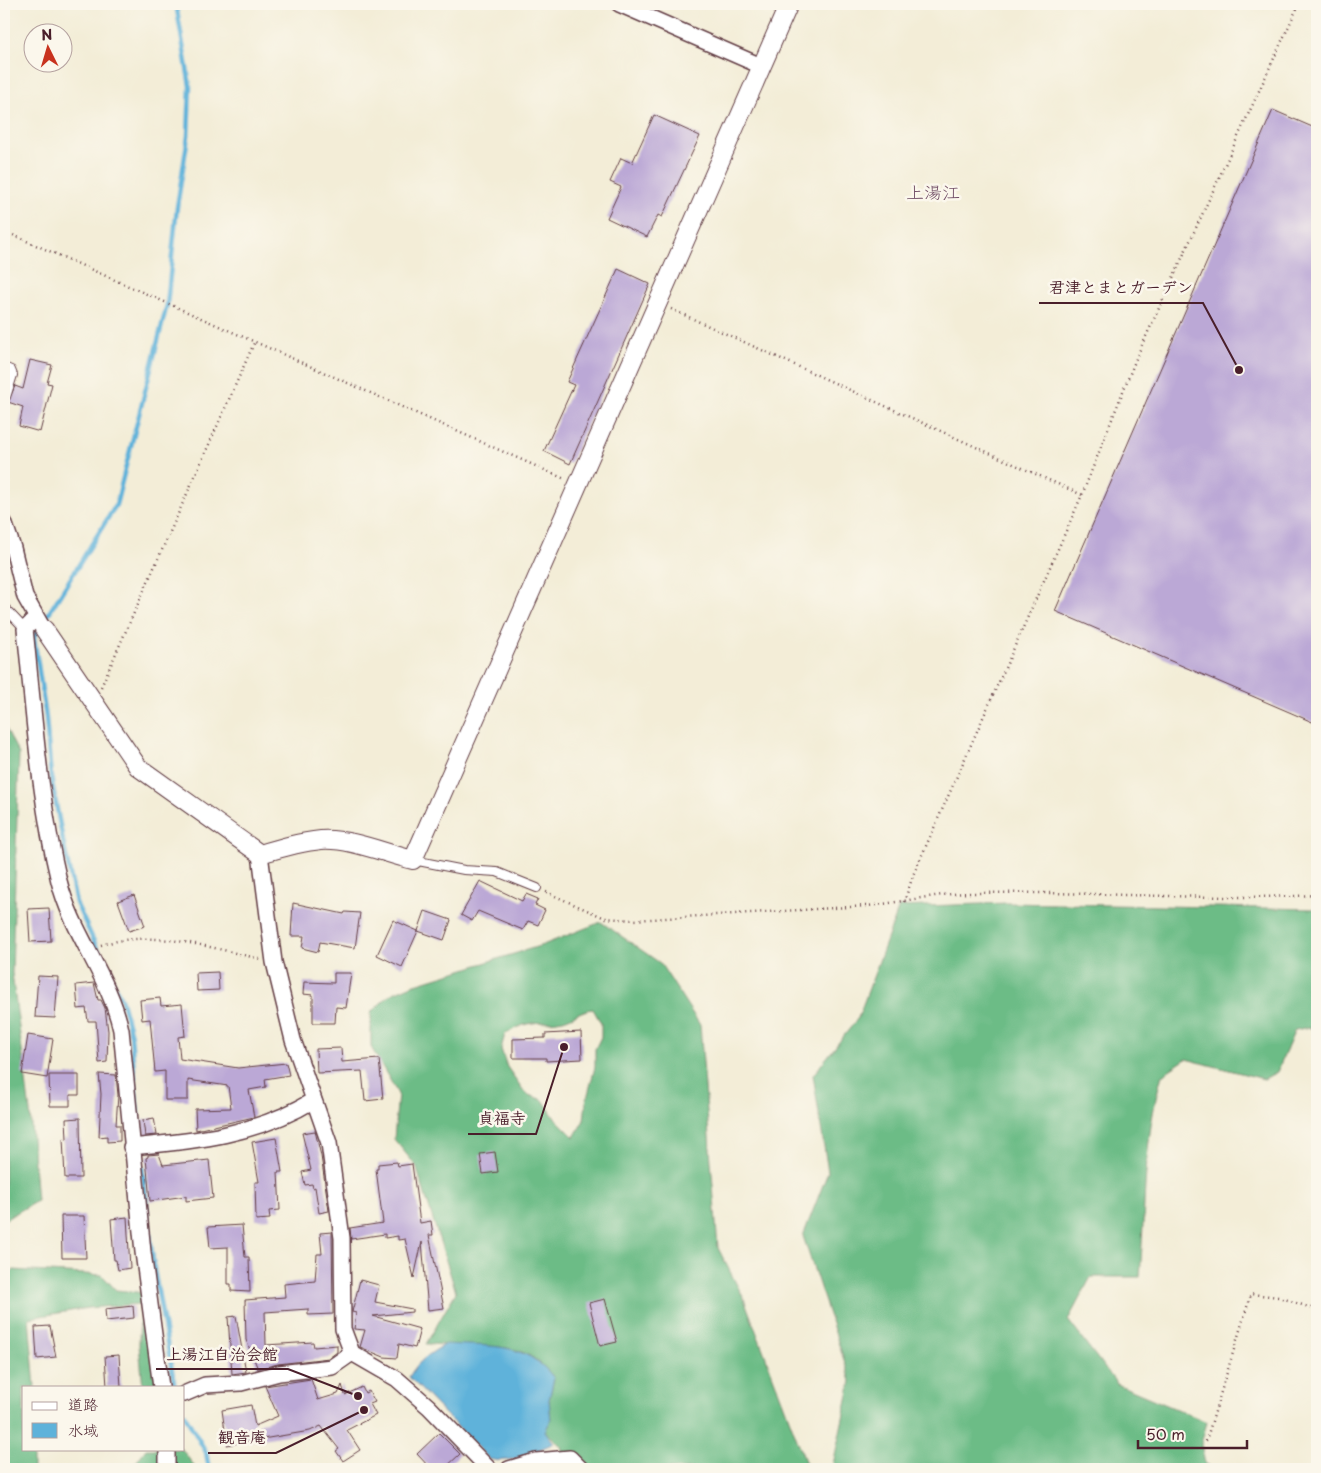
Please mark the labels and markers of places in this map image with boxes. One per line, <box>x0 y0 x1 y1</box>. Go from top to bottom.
callout: 君津とまとガーデン <box>1039 272 1203 303</box>
callout: 貞福寺 <box>468 1103 536 1134</box>
callout: 上湯江自治会館 <box>156 1338 288 1369</box>
callout: 観音庵 <box>208 1422 276 1453</box>

